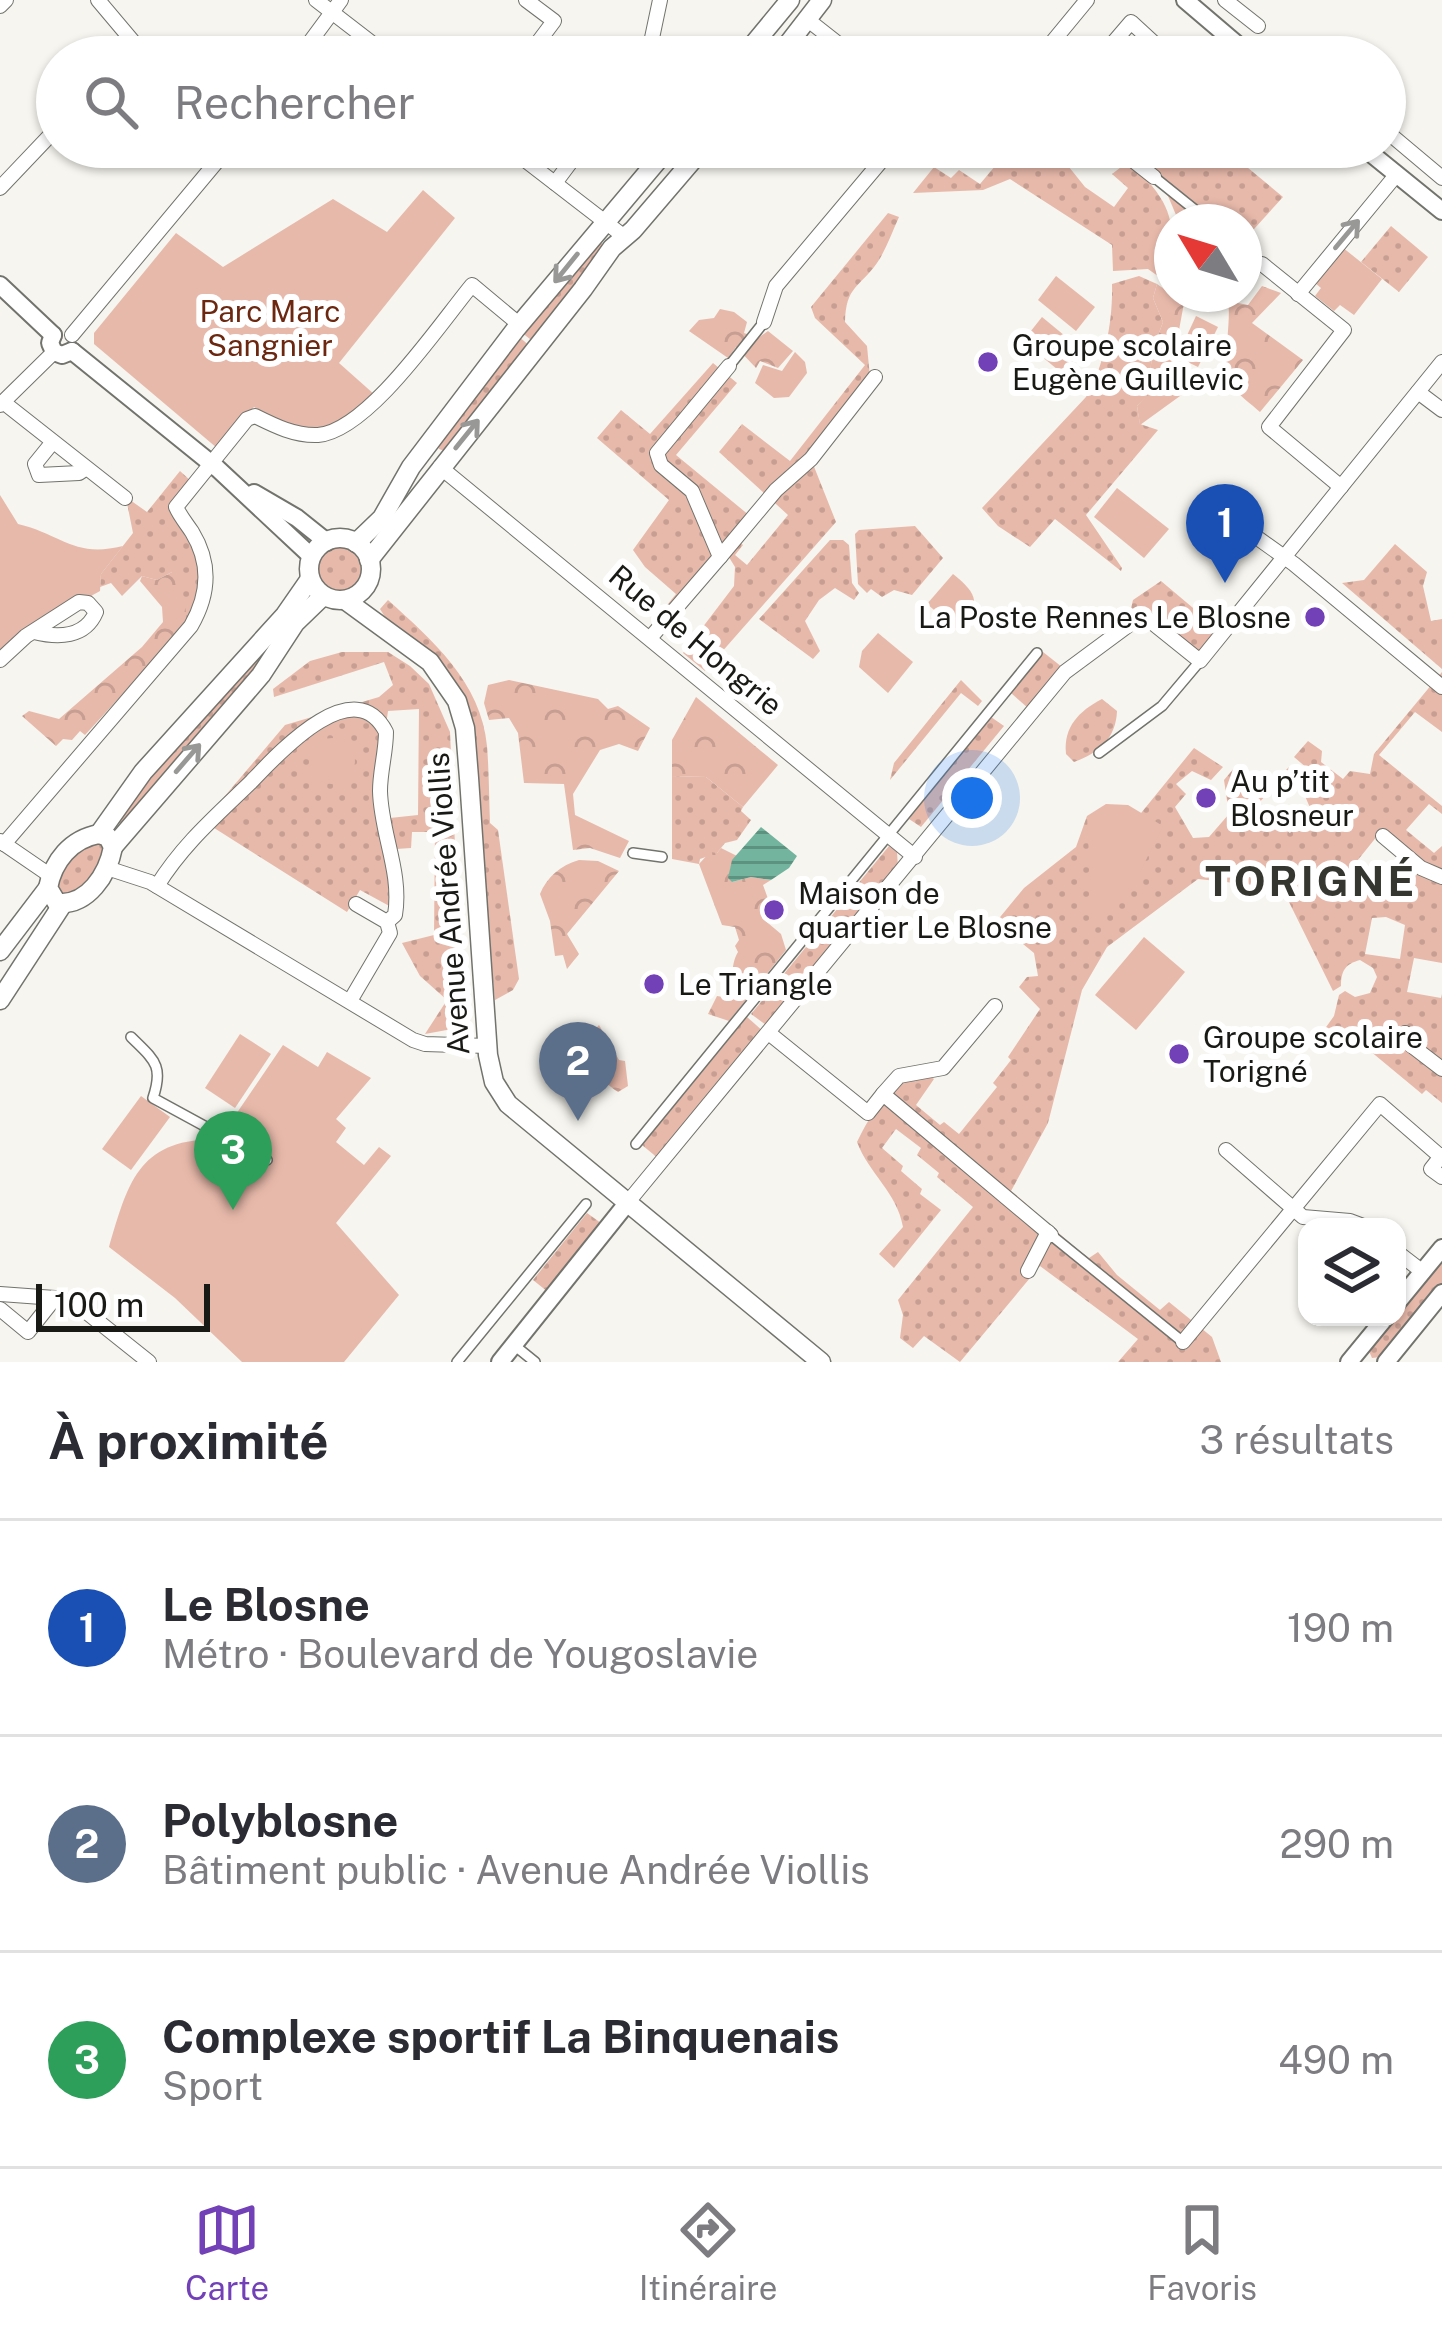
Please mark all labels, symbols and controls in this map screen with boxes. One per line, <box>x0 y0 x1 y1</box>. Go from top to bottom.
search box <box>36 36 1406 168</box>
icon: search <box>78 69 144 135</box>
text: Rechercher <box>174 76 415 129</box>
north arrow <box>1154 204 1262 312</box>
one-way arrow <box>1334 218 1360 250</box>
one-way arrow <box>554 251 580 283</box>
park label: Parc Marc Sangnier <box>199 293 341 363</box>
place label: Groupe scolaire Eugène Guillevic <box>1012 327 1244 397</box>
marker: Groupe scolaire Eugène Guillevic <box>975 349 1001 375</box>
one-way arrow <box>453 418 479 450</box>
pin: 1 <box>1186 484 1264 583</box>
street label: Rue de Hongrie <box>602 557 790 723</box>
place label: La Poste Rennes Le Blosne <box>918 599 1291 635</box>
marker: La Poste Rennes Le Blosne <box>1302 604 1328 630</box>
one-way arrow <box>174 743 202 774</box>
street label: Avenue Andrée Viollis <box>419 751 477 1057</box>
place label: Au p’tit Blosneur <box>1230 763 1354 833</box>
your location <box>942 768 1002 828</box>
marker: Au p’tit Blosneur <box>1193 785 1219 811</box>
district label: TORIGNÉ <box>1205 856 1417 905</box>
place label: Maison de quartier Le Blosne <box>798 875 1052 945</box>
marker: Maison de quartier Le Blosne <box>761 897 787 923</box>
place label: Le Triangle <box>678 966 833 1002</box>
marker: Le Triangle <box>641 971 667 997</box>
place label: Groupe scolaire Torigné <box>1203 1019 1423 1089</box>
pin: 2 <box>539 1022 617 1121</box>
marker: Groupe scolaire Torigné <box>1166 1041 1192 1067</box>
pin: 3 <box>194 1111 272 1210</box>
map controls <box>1298 1218 1406 1326</box>
button: layers <box>1298 1218 1406 1326</box>
scale bar <box>36 1278 210 1331</box>
text: 100 m <box>54 1286 144 1324</box>
text: À proximité <box>48 1411 329 1470</box>
text: 3 résultats <box>1199 1417 1394 1463</box>
text: Le Blosne <box>162 1578 370 1631</box>
text: 1 <box>79 1605 95 1651</box>
text: 190 m <box>1287 1605 1394 1651</box>
text: Métro · Boulevard de Yougoslavie <box>162 1631 758 1677</box>
text: Polyblosne <box>162 1794 398 1847</box>
text: 2 <box>75 1821 99 1867</box>
text: 290 m <box>1280 1821 1394 1867</box>
text: Bâtiment public · Avenue Andrée Viollis <box>162 1847 870 1893</box>
text: Complexe sportif La Binquenais <box>162 2010 839 2063</box>
text: 3 <box>74 2037 100 2083</box>
text: 490 m <box>1278 2037 1394 2083</box>
text: Sport <box>162 2063 263 2109</box>
tab: Carte <box>185 2197 269 2307</box>
tab: Itinéraire <box>639 2197 777 2307</box>
tab: Favoris <box>1147 2197 1257 2307</box>

